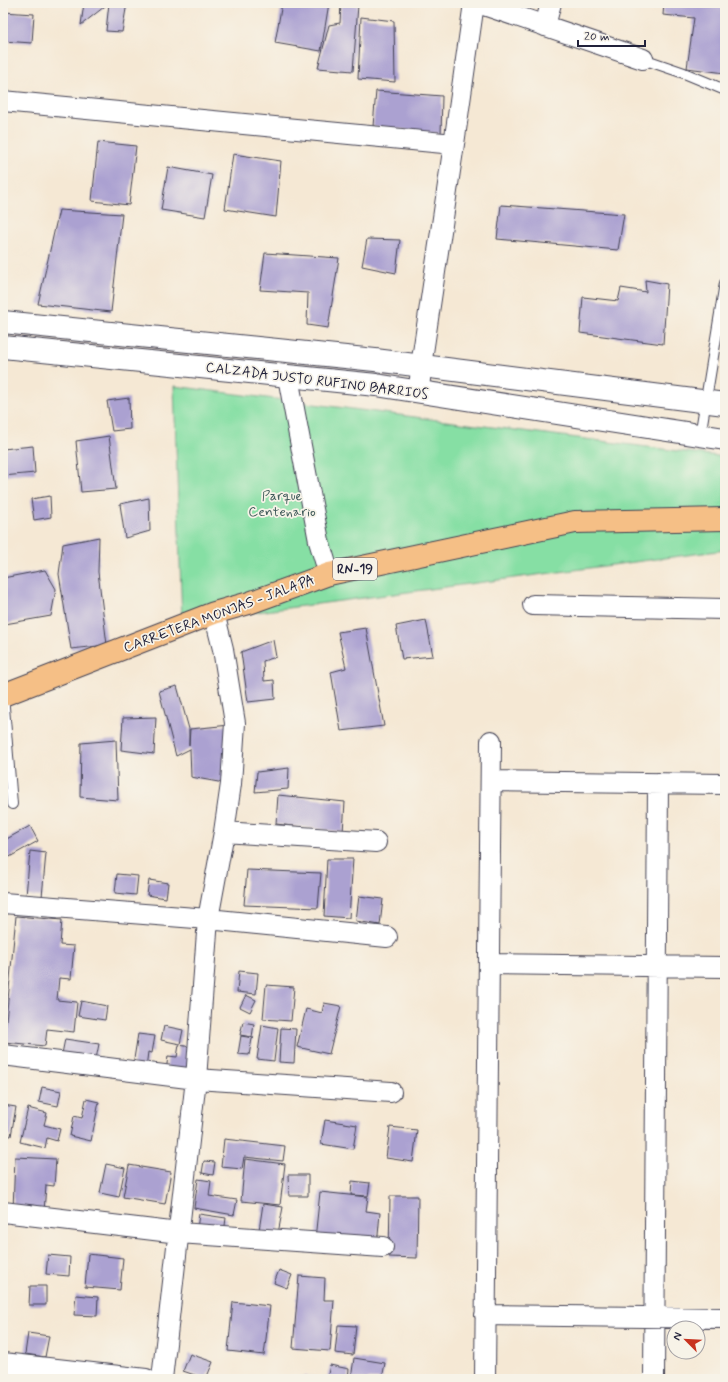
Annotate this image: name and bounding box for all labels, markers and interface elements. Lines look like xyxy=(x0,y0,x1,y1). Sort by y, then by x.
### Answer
scale bar xyxy=(578,22,645,48)
text: 20 m xyxy=(584,29,610,45)
street label: CALZADA JUSTO RUFINO BARRIOS xyxy=(205,358,429,404)
park label: Parque Centenario xyxy=(248,487,316,521)
road number: RN-19 xyxy=(333,558,377,580)
street label: CARRETERA MONJAS - JALAPA xyxy=(121,571,317,657)
north arrow xyxy=(666,1320,706,1360)
text: N xyxy=(670,1330,686,1343)

